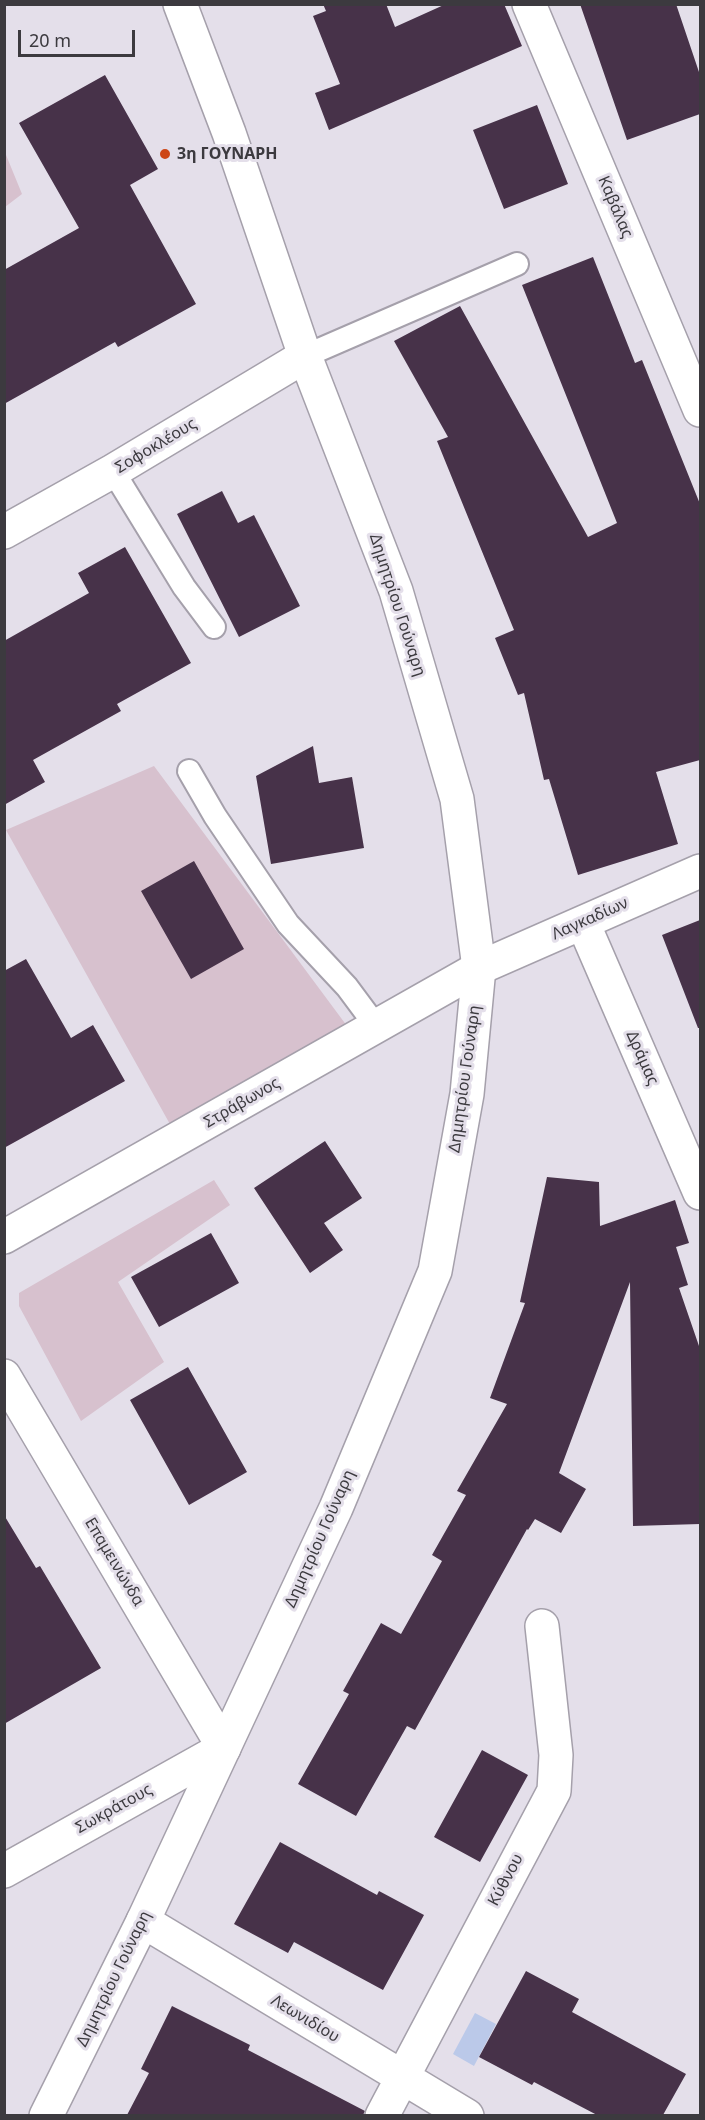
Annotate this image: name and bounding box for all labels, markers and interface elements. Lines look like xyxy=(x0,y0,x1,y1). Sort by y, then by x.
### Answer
scale bar xyxy=(21,18,138,56)
text: 20 m xyxy=(29,28,71,52)
place label: 3η ΓΟΥΝΑΡΗ xyxy=(177,144,277,164)
marker: 3η ΓΟΥΝΑΡΗ xyxy=(158,147,172,161)
street label: Καβάλας xyxy=(593,173,637,241)
street label: Σοφοκλέους xyxy=(112,414,200,478)
street label: Δημητρίου Γούναρη xyxy=(365,531,429,679)
street label: Λαγκαδίων xyxy=(549,894,631,944)
street label: Δημητρίου Γούναρη xyxy=(445,1004,485,1154)
street label: Δράμας xyxy=(622,1028,662,1088)
street label: Στράβωνος xyxy=(201,1074,283,1132)
street label: Δημητρίου Γούναρη xyxy=(281,1467,359,1611)
street label: Επαμεινώνδα xyxy=(80,1514,148,1610)
street label: Σωκράτους xyxy=(72,1780,156,1838)
street label: Κύθνου xyxy=(484,1851,528,1909)
street label: Δημητρίου Γούναρη xyxy=(73,1908,155,2050)
street label: Λεωνιδίου xyxy=(267,1991,343,2047)

